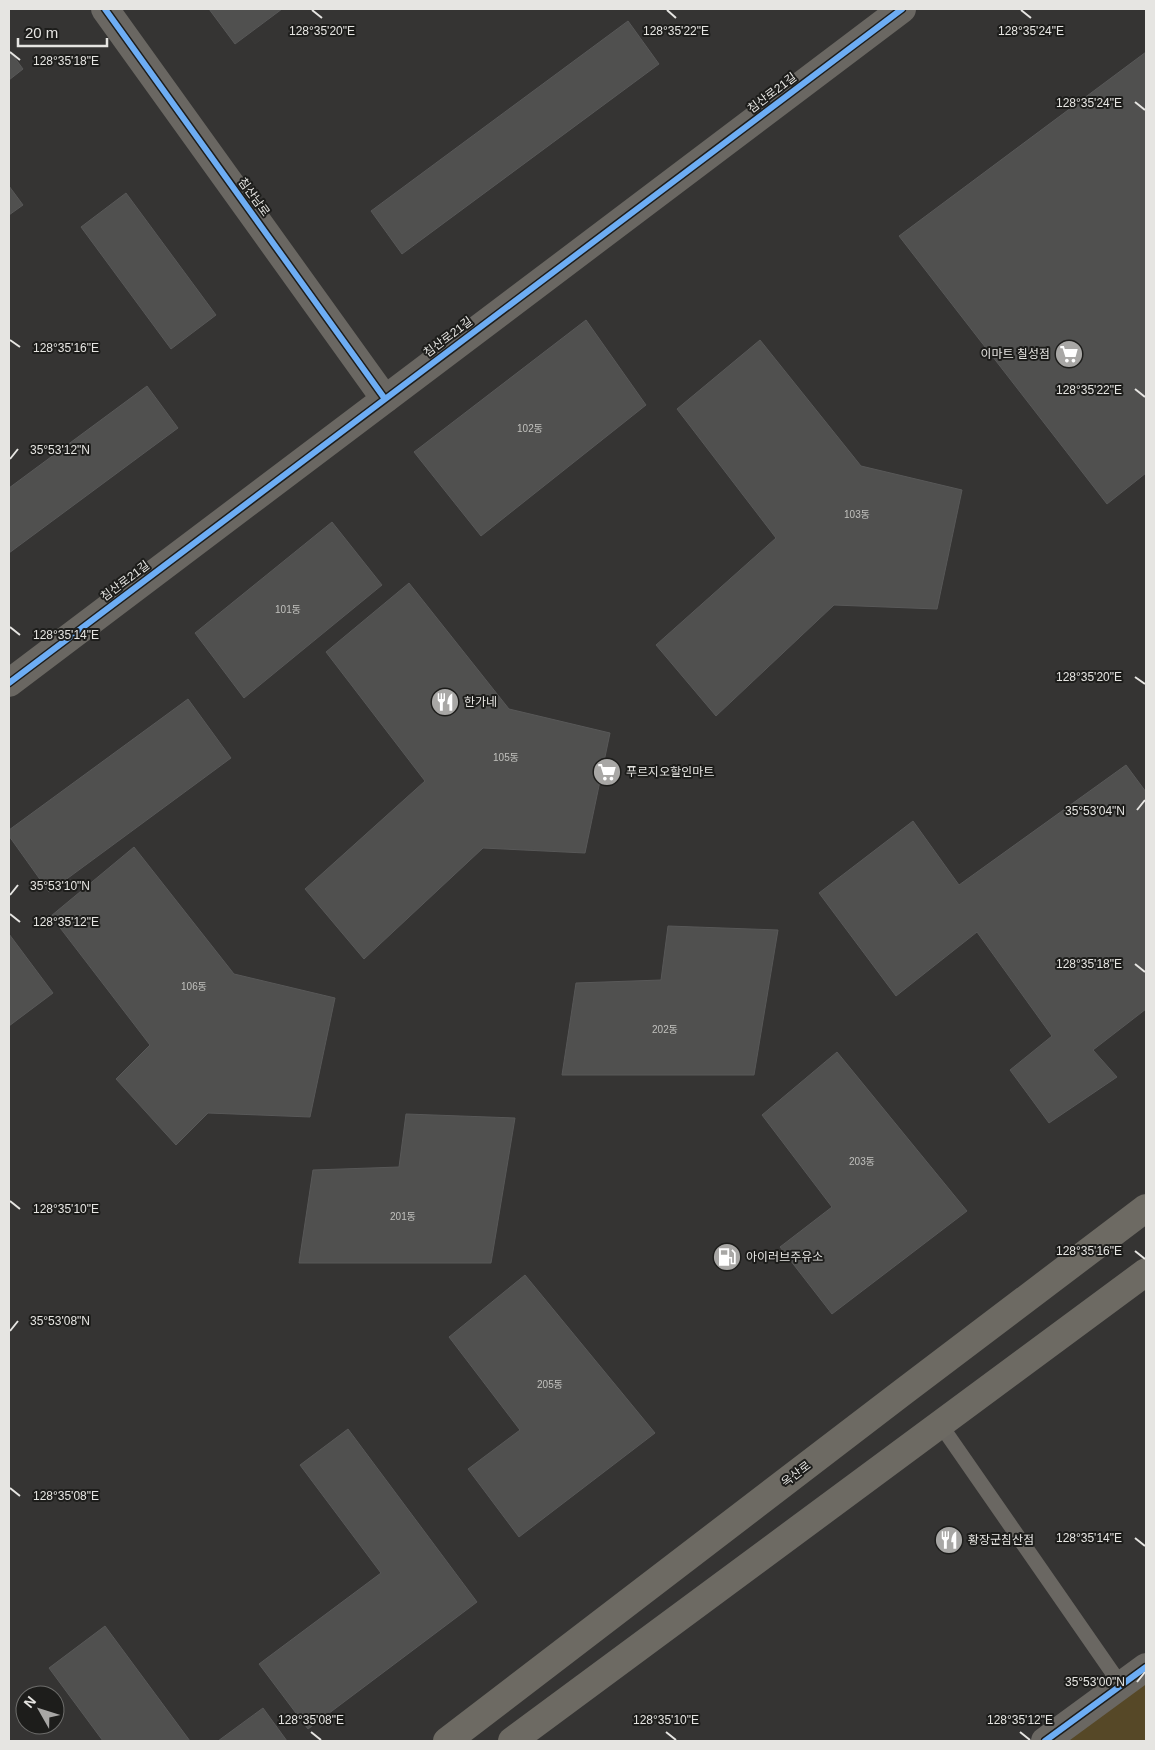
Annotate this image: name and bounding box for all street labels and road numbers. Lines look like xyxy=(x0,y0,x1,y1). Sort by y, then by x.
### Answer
street label: 침산로21길 xyxy=(745,70,799,116)
street label: 침산남로 xyxy=(235,175,273,219)
street label: 침산로21길 xyxy=(421,314,475,360)
street label: 침산로21길 xyxy=(98,558,152,604)
street label: 옥산로 xyxy=(779,1458,813,1490)

